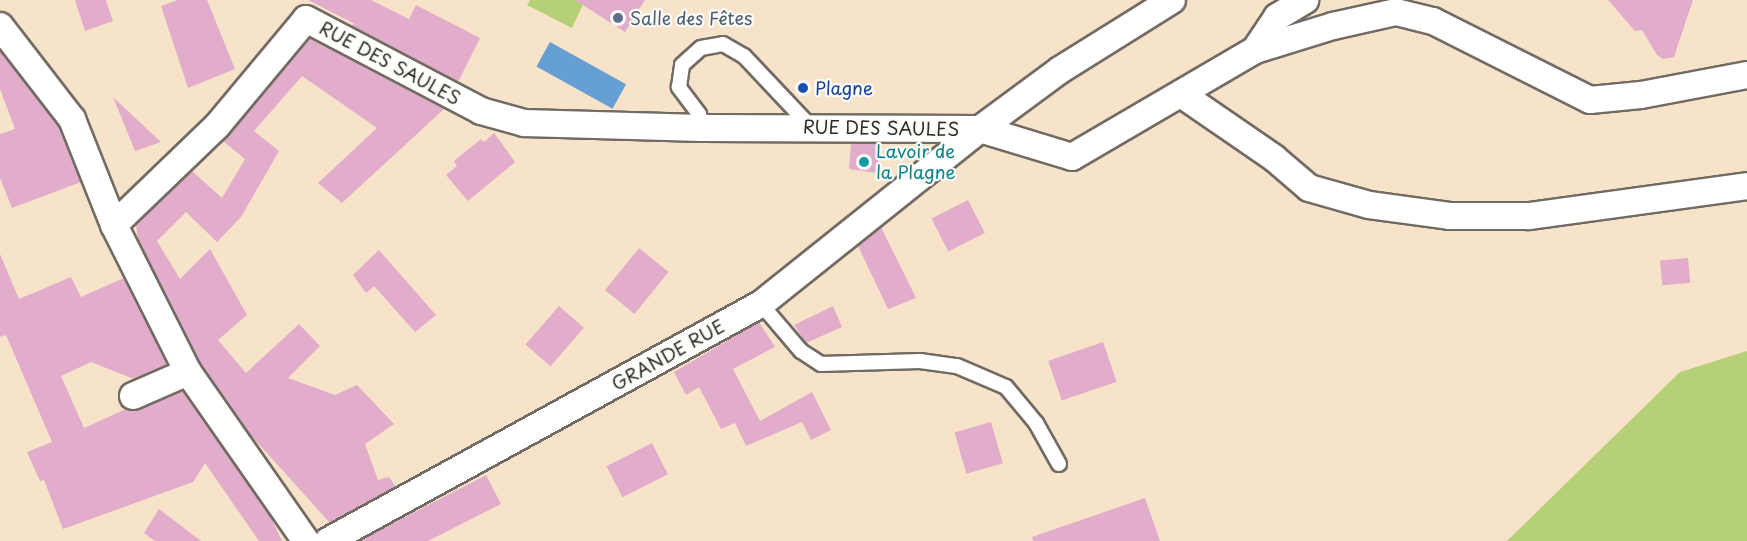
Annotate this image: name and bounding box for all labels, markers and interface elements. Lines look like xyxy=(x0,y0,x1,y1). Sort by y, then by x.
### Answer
place label: Salle des Fêtes xyxy=(630,7,757,29)
marker: Salle des Fêtes xyxy=(611,11,625,25)
street label: RUE DES SAULES xyxy=(315,16,465,110)
place label: Plagne xyxy=(815,77,873,99)
marker: Plagne xyxy=(796,81,810,95)
street label: RUE DES SAULES xyxy=(801,116,961,140)
place label: Lavoir de la Plagne xyxy=(876,141,956,184)
marker: Lavoir de la Plagne xyxy=(857,155,871,169)
street label: GRANDE RUE xyxy=(608,315,728,395)

